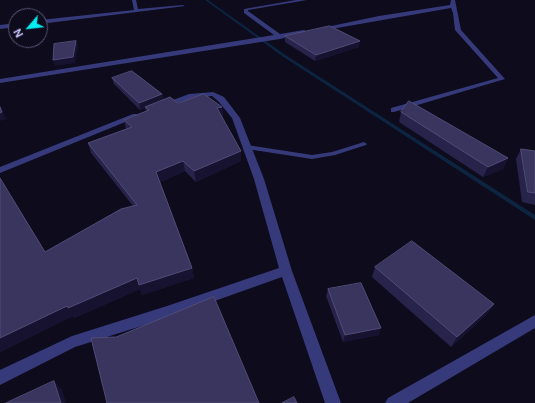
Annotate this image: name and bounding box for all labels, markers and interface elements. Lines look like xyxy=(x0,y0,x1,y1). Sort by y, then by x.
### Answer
north arrow xyxy=(8,8,48,48)
text: N xyxy=(10,26,26,40)

